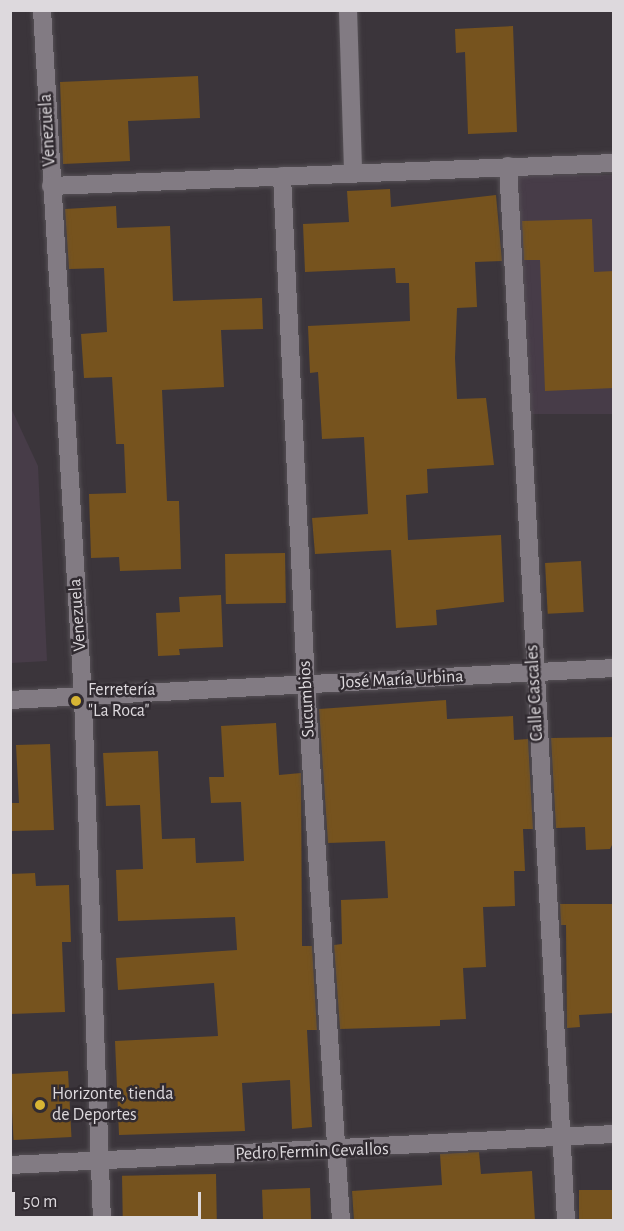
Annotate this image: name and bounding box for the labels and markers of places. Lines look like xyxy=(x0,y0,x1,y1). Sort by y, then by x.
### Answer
place label: Ferretería "La Roca" xyxy=(88,680,156,722)
marker: Ferretería "La Roca" xyxy=(69,694,83,708)
place label: Horizonte, tienda de Deportes xyxy=(52,1084,174,1126)
marker: Horizonte, tienda de Deportes xyxy=(33,1098,47,1112)

